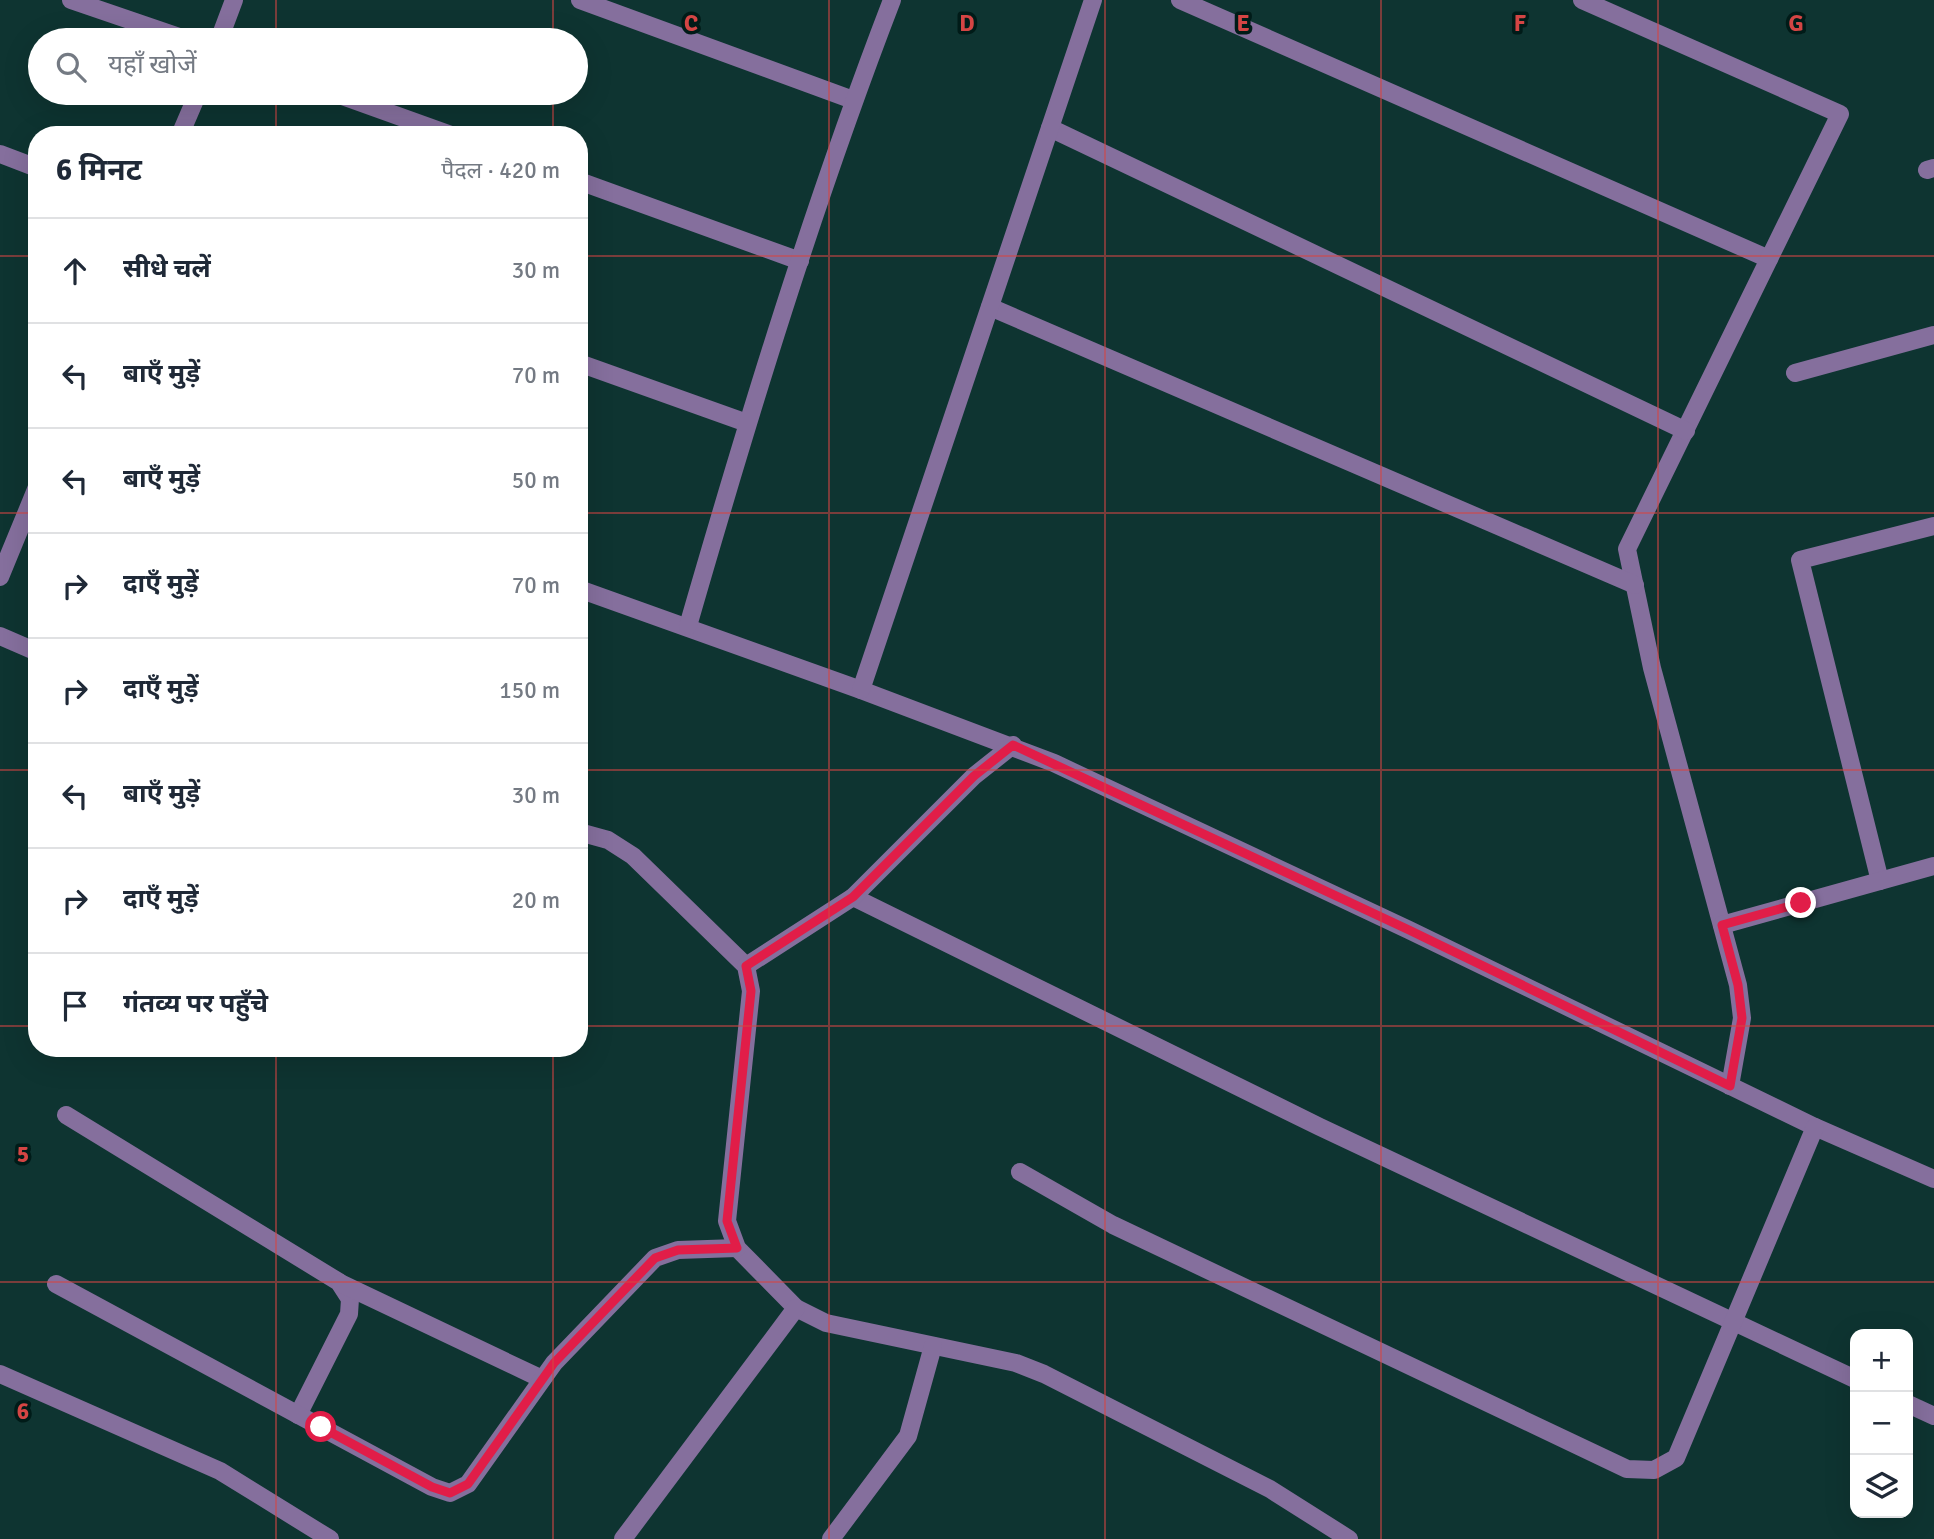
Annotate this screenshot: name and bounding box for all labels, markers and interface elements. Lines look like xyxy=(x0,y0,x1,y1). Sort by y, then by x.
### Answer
text: C xyxy=(684,9,698,38)
text: D xyxy=(959,9,975,38)
text: E xyxy=(1236,9,1250,38)
text: F xyxy=(1514,9,1526,38)
text: G xyxy=(1788,9,1804,38)
search box xyxy=(28,28,588,105)
icon: search xyxy=(52,48,90,86)
text: यहाँ खोजें xyxy=(108,49,197,81)
text: 6 मिनट xyxy=(56,152,142,189)
text: पैदल · 420 m xyxy=(441,156,560,185)
icon: ahead xyxy=(56,252,94,290)
text: सीधे चलें xyxy=(123,253,211,285)
text: 30 m xyxy=(512,256,560,285)
icon: left xyxy=(56,357,94,395)
text: बाएँ मुड़ें xyxy=(123,358,200,390)
text: 70 m xyxy=(512,361,560,390)
icon: left xyxy=(56,462,94,500)
text: बाएँ मुड़ें xyxy=(123,463,200,495)
text: 50 m xyxy=(512,466,560,495)
icon: right xyxy=(56,567,94,605)
text: दाएँ मुड़ें xyxy=(123,568,199,600)
text: 70 m xyxy=(512,571,560,600)
icon: right xyxy=(56,672,94,710)
text: दाएँ मुड़ें xyxy=(123,673,199,705)
text: 150 m xyxy=(499,676,560,705)
icon: left xyxy=(56,777,94,815)
text: बाएँ मुड़ें xyxy=(123,778,200,810)
text: 30 m xyxy=(512,781,560,810)
icon: right xyxy=(56,882,94,920)
text: दाएँ मुड़ें xyxy=(123,883,199,915)
text: 20 m xyxy=(512,886,560,915)
route end xyxy=(1785,887,1816,918)
icon: arrive xyxy=(56,987,94,1025)
text: गंतव्य पर पहुँचे xyxy=(123,988,268,1020)
text: 5 xyxy=(17,1140,29,1169)
map controls xyxy=(1850,1329,1913,1518)
button: + xyxy=(1850,1329,1913,1392)
button: − xyxy=(1850,1392,1913,1455)
text: 6 xyxy=(17,1397,29,1426)
route start xyxy=(305,1411,336,1442)
button: layers xyxy=(1850,1455,1913,1518)

